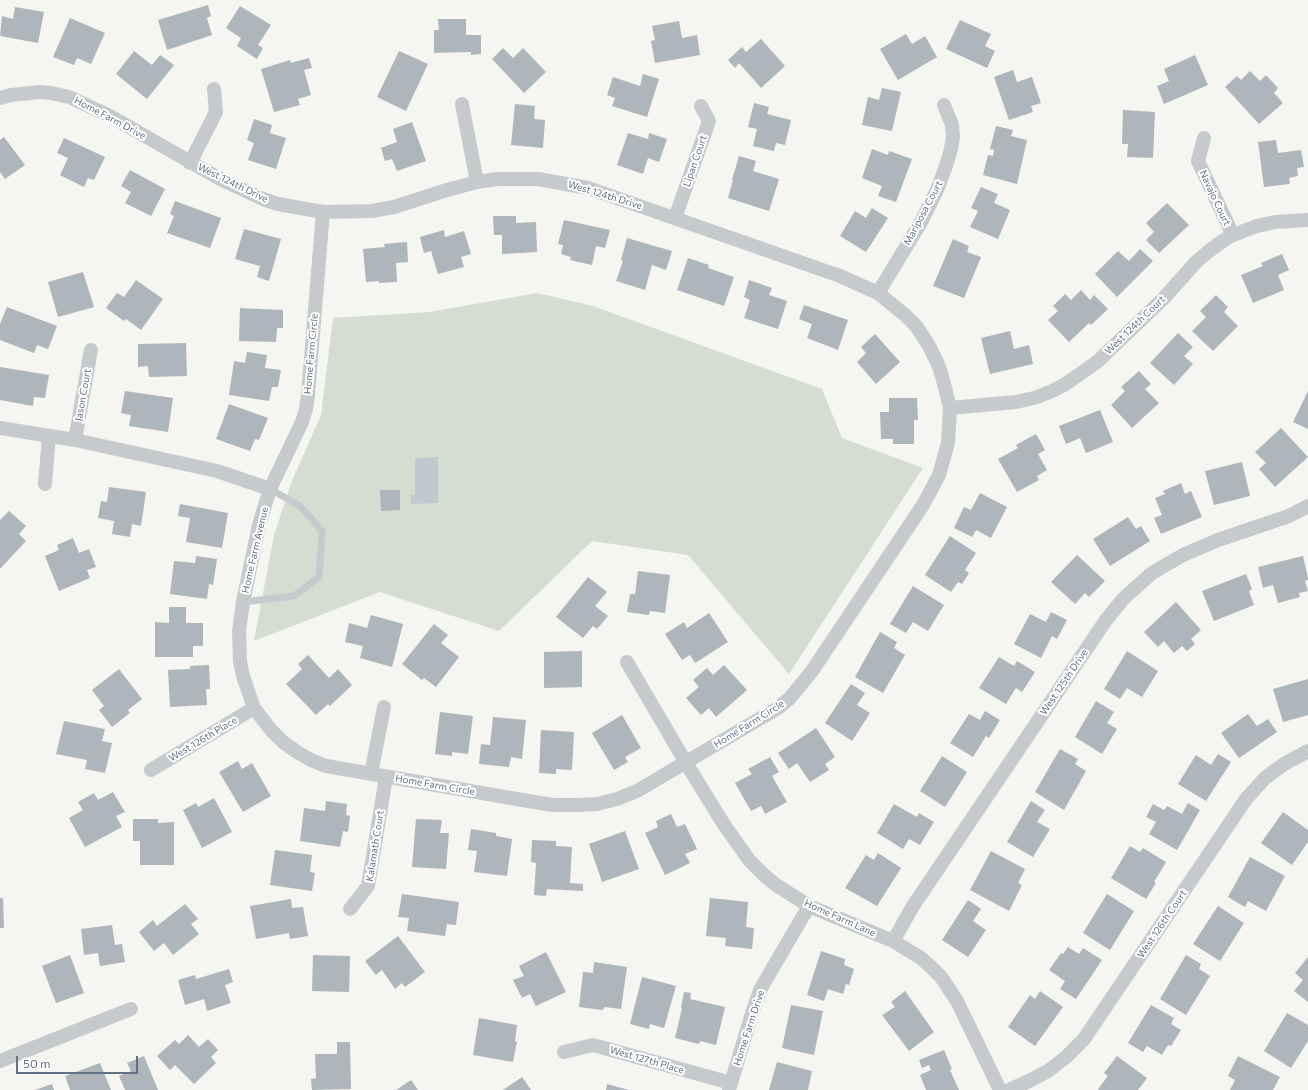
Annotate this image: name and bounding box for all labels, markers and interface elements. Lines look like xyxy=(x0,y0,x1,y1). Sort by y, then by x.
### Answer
street label: Home Farm Drive xyxy=(72,94,148,142)
street label: Lipan Court xyxy=(681,134,709,188)
street label: West 124th Drive xyxy=(196,161,270,205)
street label: Navajo Court xyxy=(1197,168,1233,228)
street label: West 124th Drive xyxy=(566,178,644,212)
street label: Mariposa Court xyxy=(901,179,945,247)
street label: West 124th Court xyxy=(1102,293,1168,357)
street label: Home Farm Circle xyxy=(302,313,320,395)
street label: Jason Court xyxy=(73,368,93,422)
street label: Home Farm Avenue xyxy=(239,506,271,594)
street label: West 125th Drive xyxy=(1038,647,1090,717)
street label: Home Farm Circle xyxy=(712,698,786,750)
street label: West 126th Place xyxy=(167,714,239,764)
street label: Home Farm Circle xyxy=(394,772,476,798)
street label: Kalamath Court xyxy=(363,810,387,882)
street label: West 126th Court xyxy=(1135,888,1189,960)
street label: Home Farm Lane xyxy=(803,897,877,939)
street label: Home Farm Drive xyxy=(731,989,767,1067)
street label: West 127th Place xyxy=(609,1044,685,1076)
scale bar xyxy=(18,1048,140,1074)
text: 50 m xyxy=(23,1056,51,1070)

